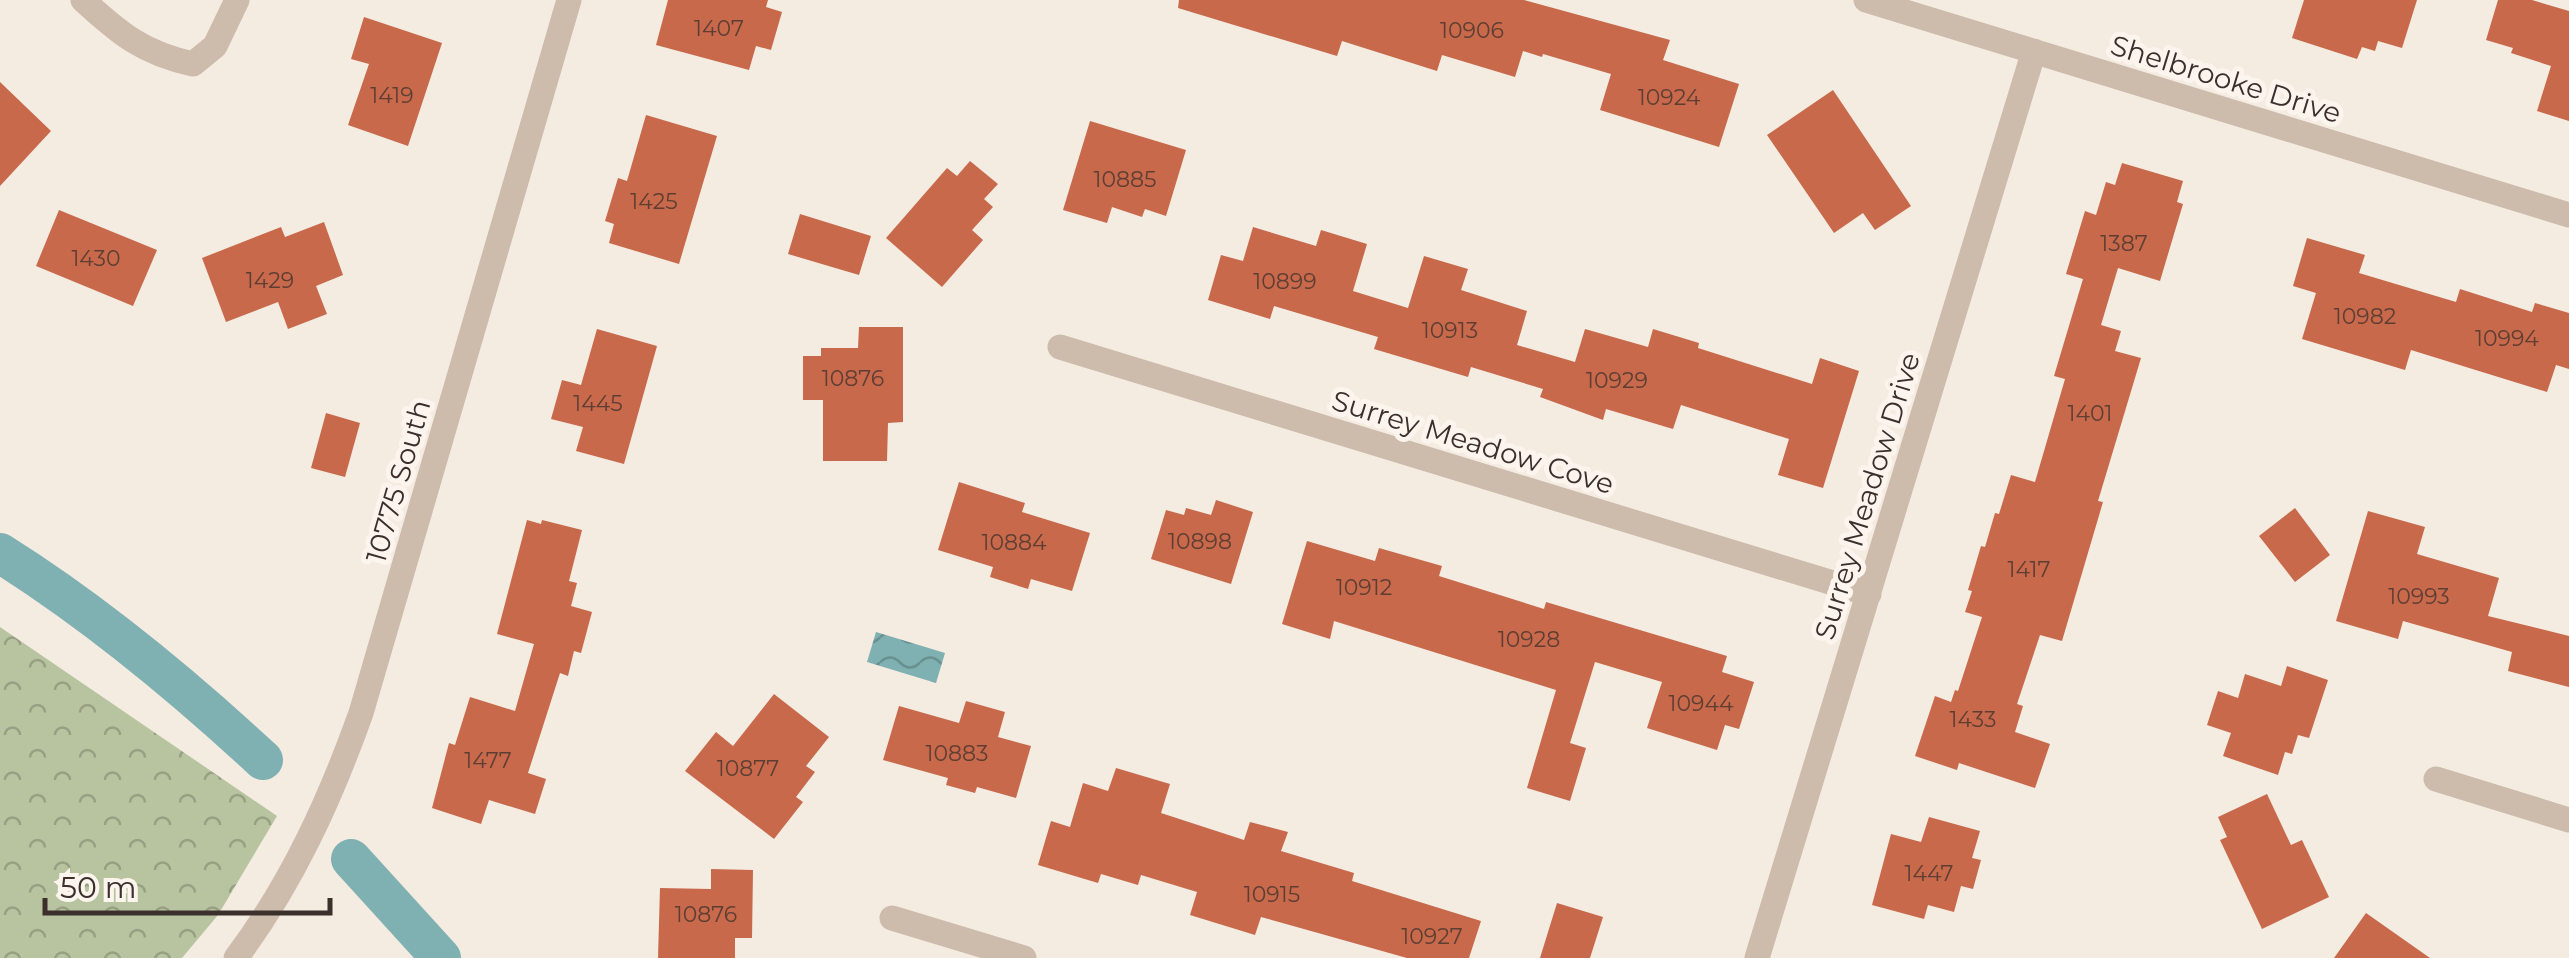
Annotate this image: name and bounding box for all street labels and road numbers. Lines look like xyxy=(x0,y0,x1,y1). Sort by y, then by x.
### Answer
street label: Shelbrooke Drive xyxy=(2107,28,2345,130)
street label: Surrey Meadow Drive xyxy=(1807,348,1927,644)
street label: Surrey Meadow Cove xyxy=(1328,383,1618,501)
street label: 10775 South xyxy=(359,396,437,566)

